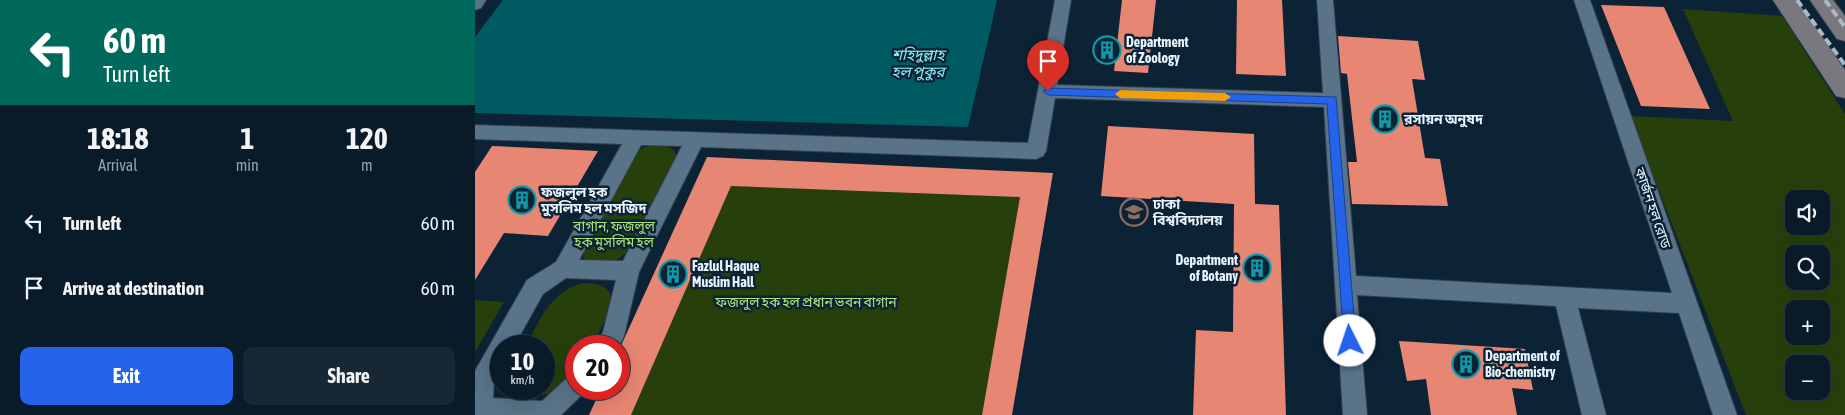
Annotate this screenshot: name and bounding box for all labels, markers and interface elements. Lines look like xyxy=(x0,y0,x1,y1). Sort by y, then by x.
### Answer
icon: left xyxy=(20,20,85,85)
text: 60 m xyxy=(103,20,166,60)
place label: Department of Zoology xyxy=(1126,34,1189,66)
building icon: Department of Zoology xyxy=(1092,35,1122,65)
pin xyxy=(1027,40,1069,91)
water label: শহিদুল্লাহ হল পুকুর xyxy=(892,46,947,81)
icon: arrive xyxy=(1034,47,1062,75)
text: Turn left xyxy=(103,61,170,87)
building icon: রসায়ন অনুষদ xyxy=(1370,104,1400,134)
place label: রসায়ন অনুষদ xyxy=(1403,111,1484,128)
text: 18:18 xyxy=(87,121,149,155)
text: 1 xyxy=(240,121,254,155)
text: 120 xyxy=(346,121,388,155)
text: Arrival xyxy=(98,156,137,174)
text: min xyxy=(236,156,259,174)
text: m xyxy=(361,156,373,174)
street label: কার্জন হল রোড xyxy=(1631,164,1676,251)
place label: ফজলুল হক মুসলিম হল মসজিদ xyxy=(540,184,647,217)
building icon: ফজলুল হক মুসলিম হল মসজিদ xyxy=(507,185,537,215)
map controls xyxy=(1785,190,1830,400)
button: sound xyxy=(1785,190,1830,235)
place label: ঢাকা বিশ্ববিদ্যালয় xyxy=(1152,196,1223,228)
school or university icon: ঢাকা বিশ্ববিদ্যালয় xyxy=(1119,197,1149,227)
icon: left xyxy=(20,209,48,237)
text: Turn left xyxy=(63,212,121,234)
text: 60 m xyxy=(421,212,455,234)
park label: বাগান, ফজলুল হক মুসলিম হল xyxy=(572,218,656,251)
button: search xyxy=(1785,245,1830,290)
place label: Department of Botany xyxy=(1175,252,1238,284)
building icon: Department of Botany xyxy=(1242,253,1272,283)
place label: Fazlul Haque Muslim Hall xyxy=(692,258,759,290)
building icon: Fazlul Haque Muslim Hall xyxy=(658,259,688,289)
icon: arrive xyxy=(20,274,48,302)
text: Arrive at destination xyxy=(63,277,204,299)
text: 60 m xyxy=(421,277,455,299)
park label: ফজলুল হক হল প্রধান ভবন বাগান xyxy=(714,294,897,311)
button: + xyxy=(1785,300,1830,345)
position arrow xyxy=(1323,314,1375,366)
speed limit sign: 20 xyxy=(565,335,630,400)
button: Exit xyxy=(20,347,233,405)
button: Share xyxy=(243,347,455,405)
text: 10 xyxy=(511,347,534,375)
place label: Department of Bio-chemistry xyxy=(1485,348,1560,380)
building icon: Department of Bio-chemistry xyxy=(1451,349,1481,379)
button: − xyxy=(1785,355,1830,400)
text: km/h xyxy=(511,373,534,387)

